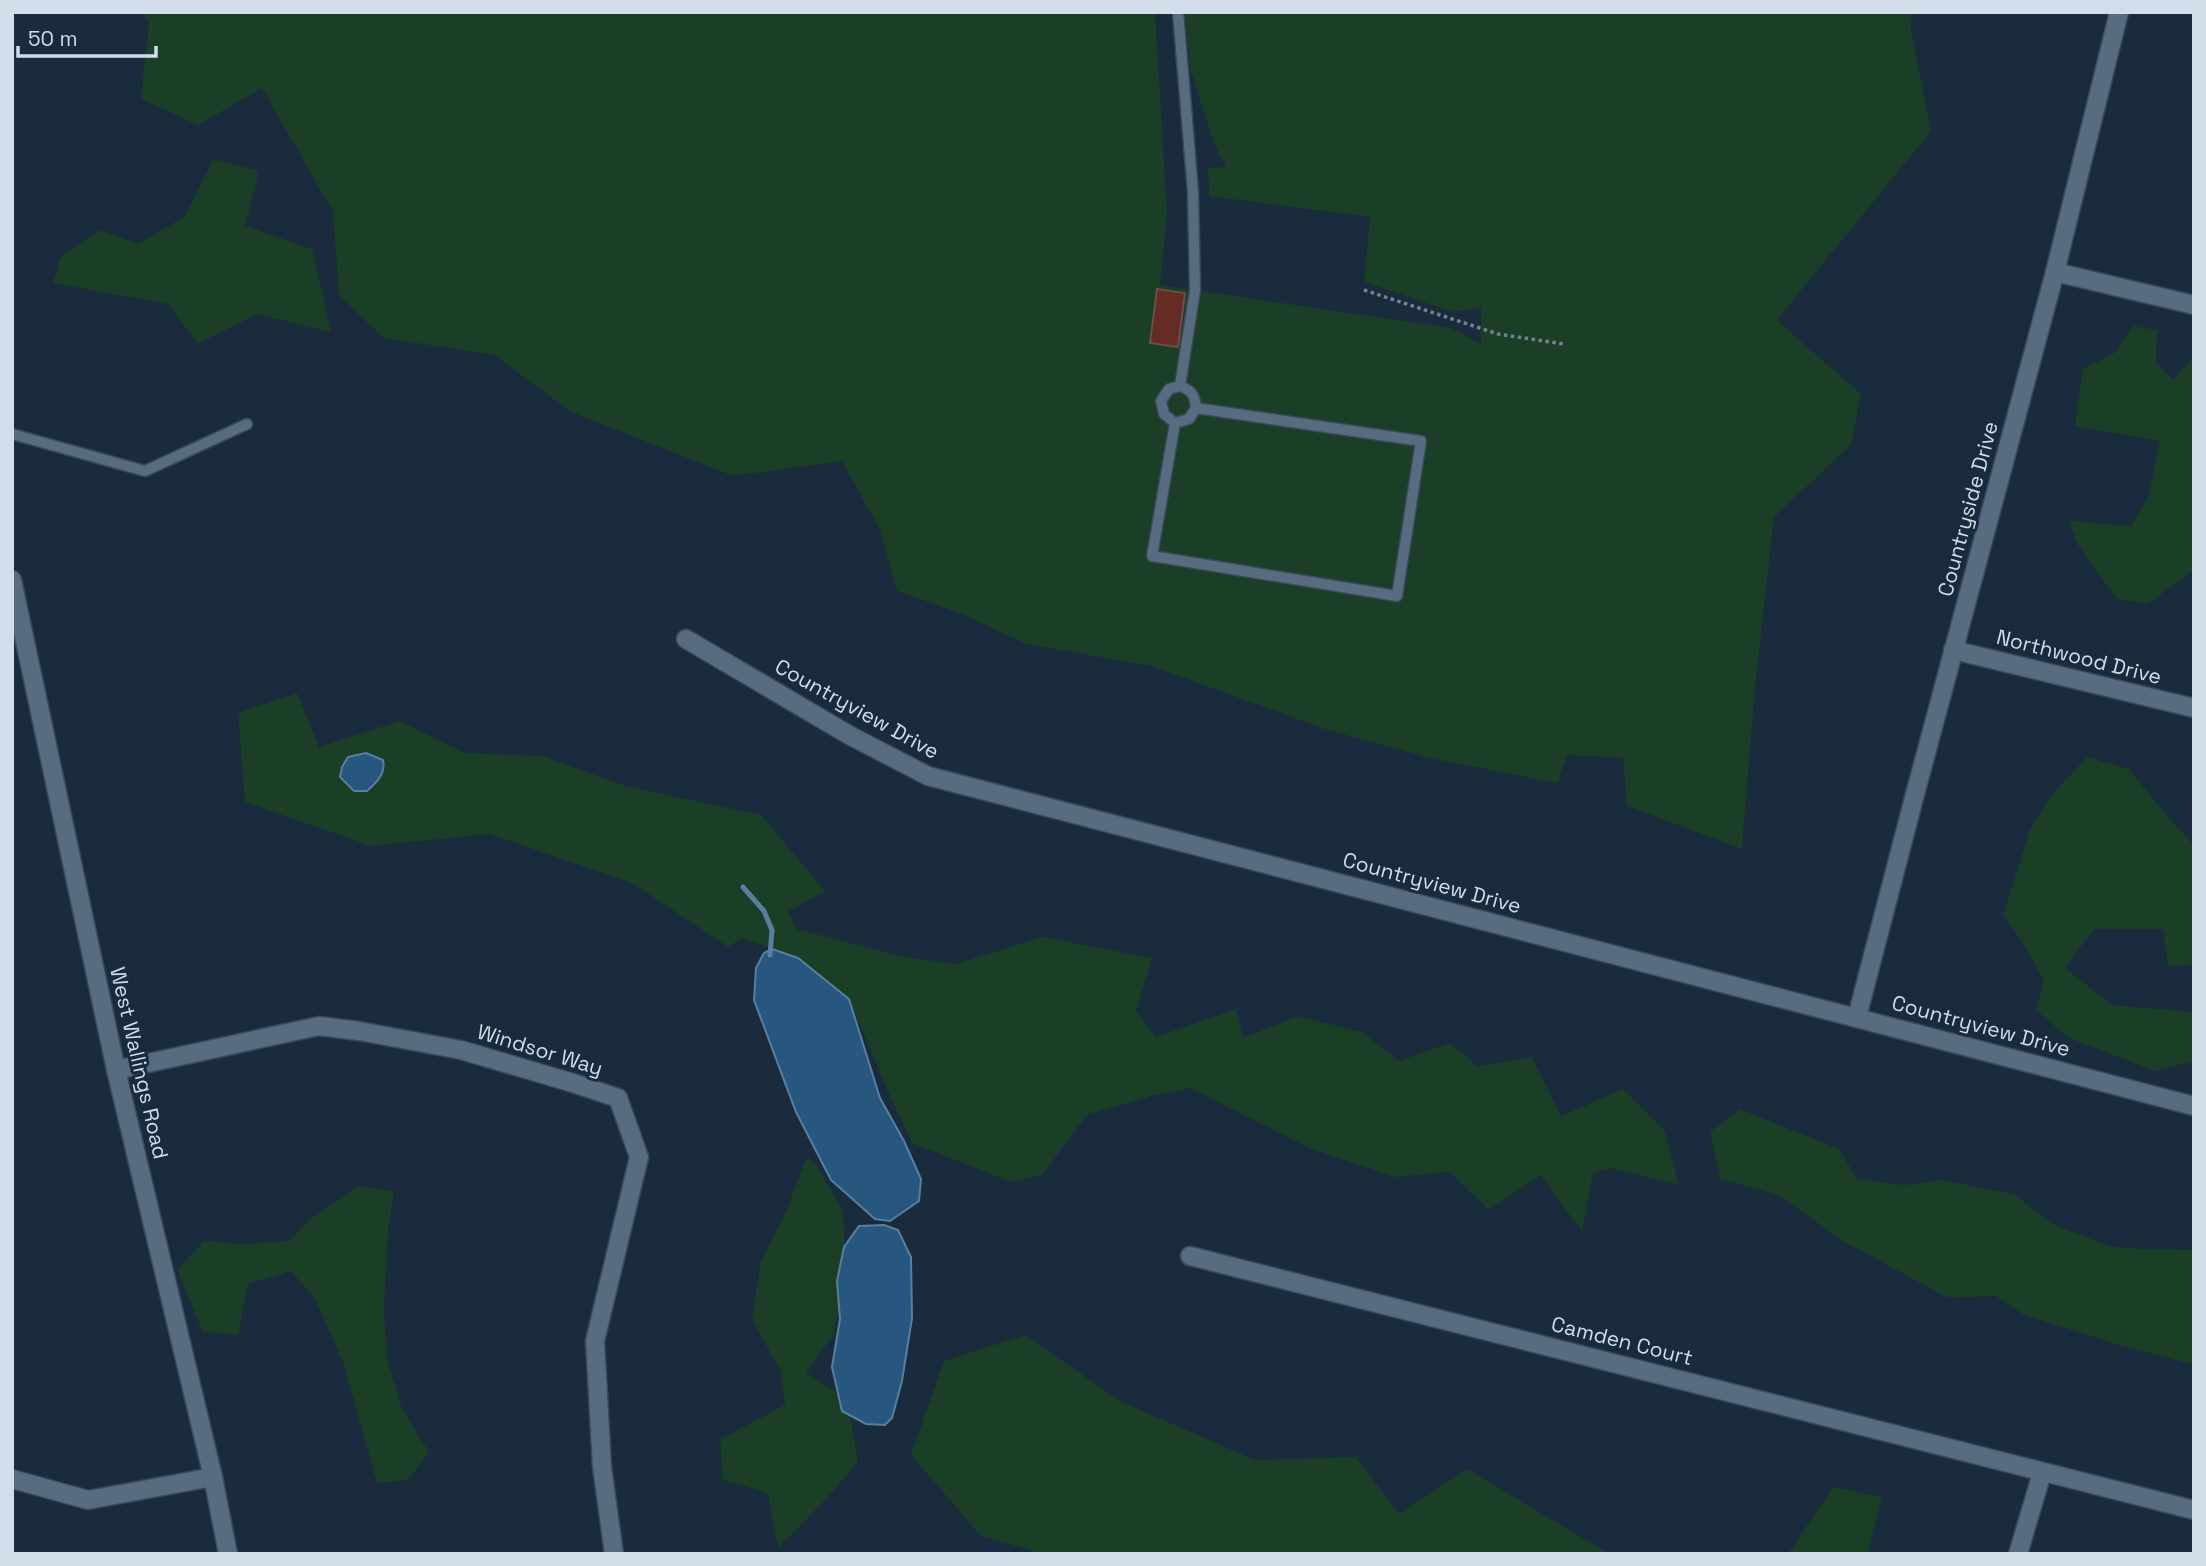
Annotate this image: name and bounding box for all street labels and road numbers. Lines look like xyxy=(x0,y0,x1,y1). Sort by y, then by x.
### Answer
street label: Countryside Drive xyxy=(1931,418,2004,599)
street label: Northwood Drive xyxy=(1994,623,2164,690)
street label: Countryview Drive xyxy=(770,652,944,765)
street label: Countryview Drive xyxy=(1340,846,1524,919)
street label: West Wallings Road xyxy=(104,964,175,1162)
street label: Countryview Drive xyxy=(1889,989,2073,1062)
street label: Windsor Way xyxy=(474,1018,606,1081)
street label: Camden Court xyxy=(1549,1310,1696,1371)

